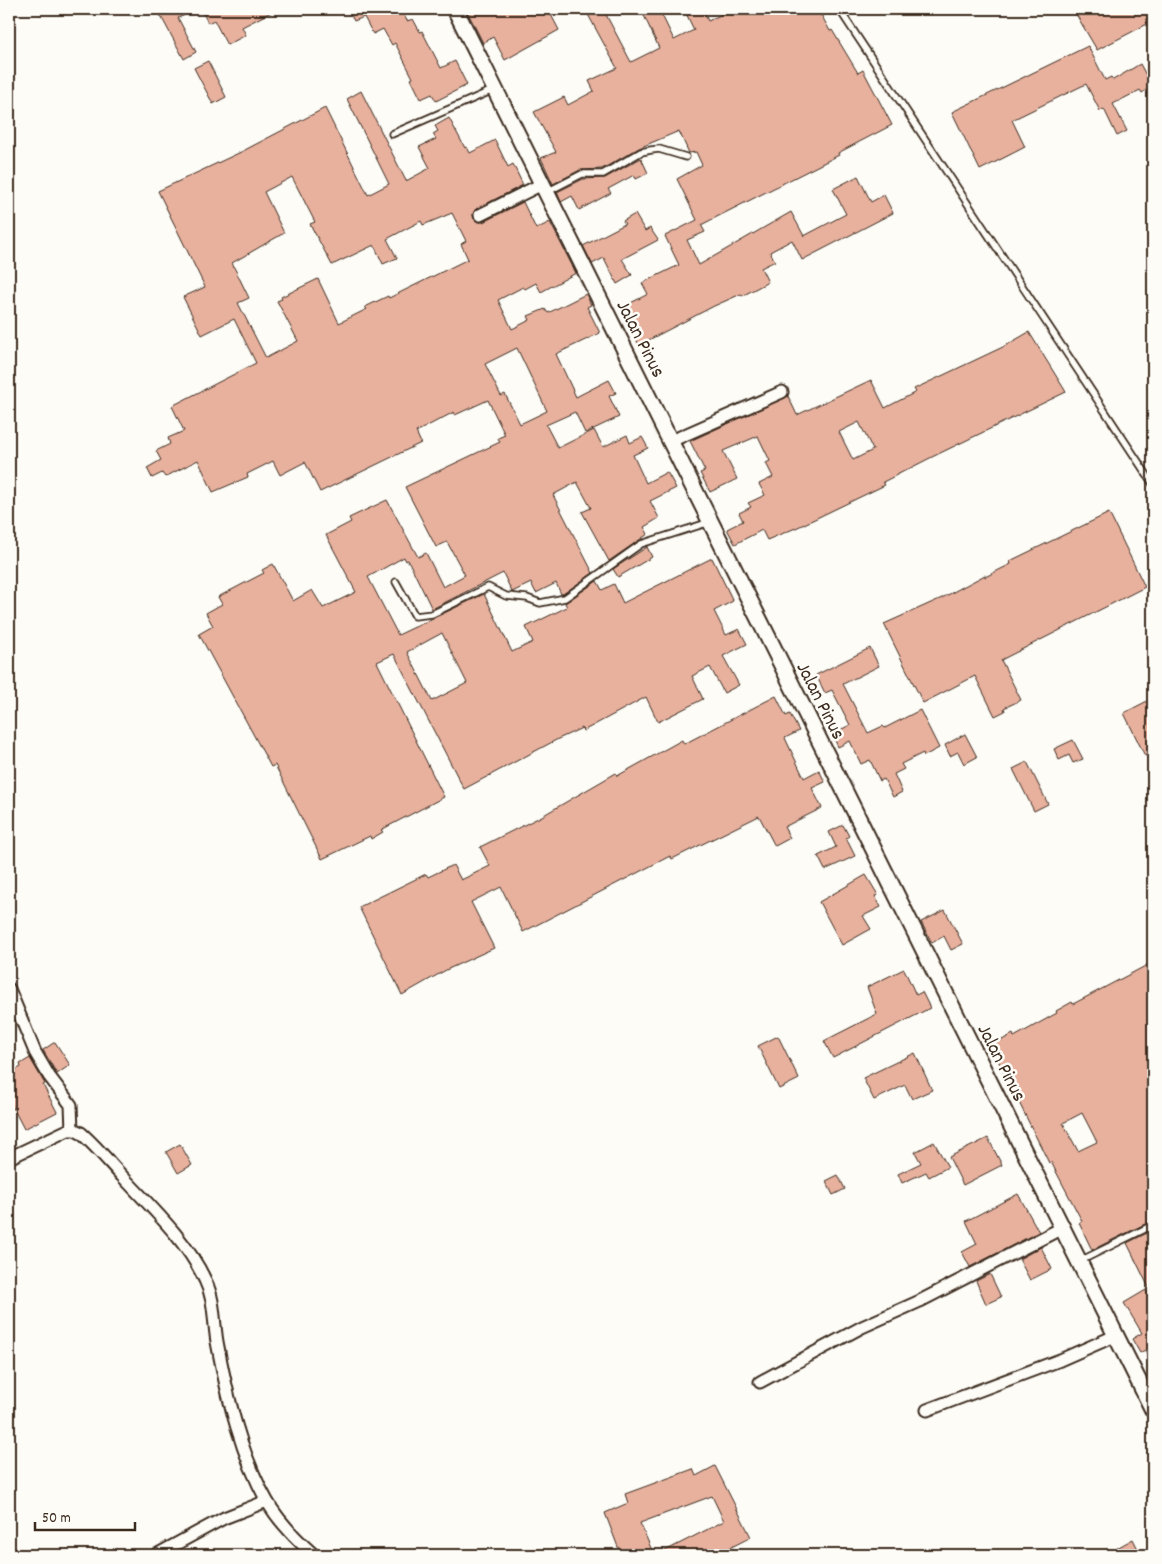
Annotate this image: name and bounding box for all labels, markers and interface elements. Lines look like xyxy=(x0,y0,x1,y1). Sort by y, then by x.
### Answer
street label: Jalan Pinus xyxy=(608,296,671,383)
street label: Jalan Pinus xyxy=(788,658,851,745)
street label: Jalan Pinus xyxy=(969,1020,1032,1107)
scale bar xyxy=(35,1499,135,1531)
text: 50 m xyxy=(42,1508,71,1530)

